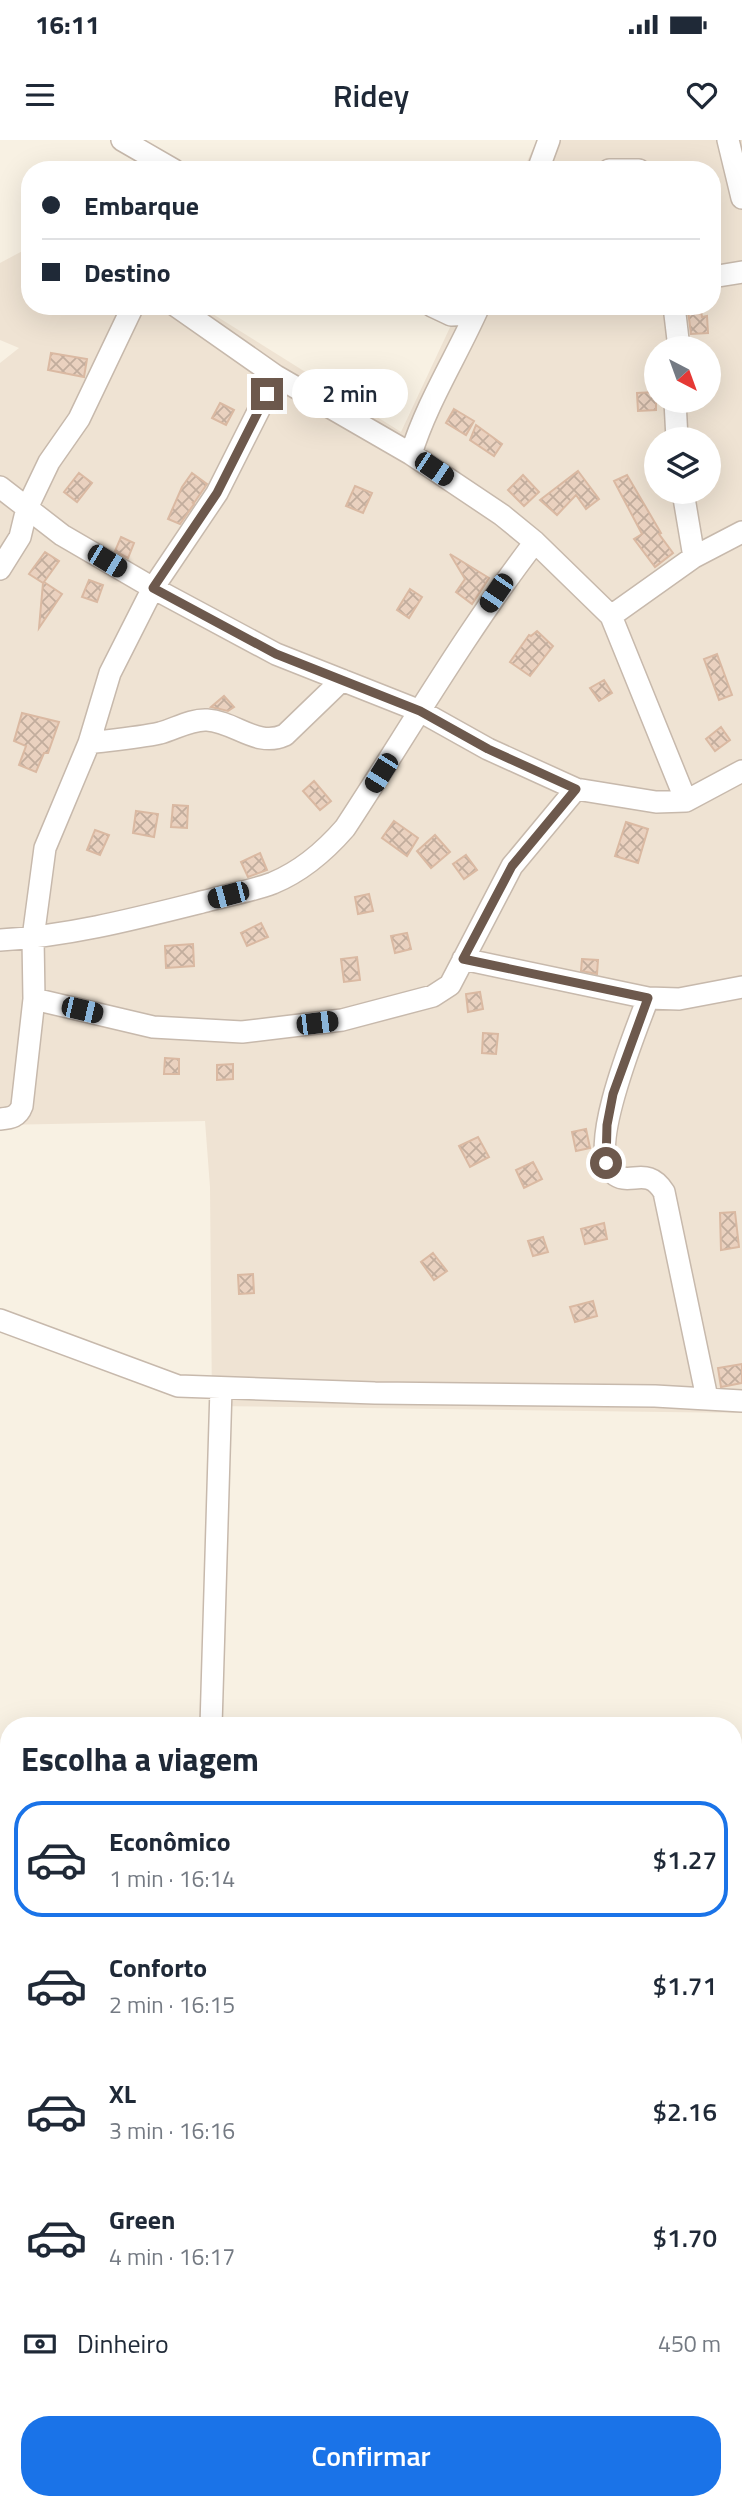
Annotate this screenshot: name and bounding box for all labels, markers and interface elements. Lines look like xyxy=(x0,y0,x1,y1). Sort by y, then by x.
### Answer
text: 16:11 xyxy=(35,5,100,44)
text: Ridey xyxy=(333,71,409,119)
icon: menu xyxy=(21,76,59,114)
icon: heart xyxy=(683,76,721,114)
text: Embarque xyxy=(84,186,199,225)
text: Destino xyxy=(84,253,171,292)
north arrow xyxy=(644,336,721,413)
map controls xyxy=(644,336,721,504)
callout: 2 min xyxy=(292,370,407,418)
text: 2 min xyxy=(322,376,378,411)
route end xyxy=(251,378,283,410)
button: layers xyxy=(644,427,721,504)
car xyxy=(411,449,458,489)
car xyxy=(84,541,131,581)
car xyxy=(476,570,517,616)
car xyxy=(361,750,402,796)
car xyxy=(205,879,252,911)
car xyxy=(60,995,105,1025)
car xyxy=(295,1010,340,1036)
route start xyxy=(590,1147,622,1179)
text: Escolha a viagem xyxy=(21,1735,259,1783)
text: Econômico xyxy=(109,1822,231,1861)
icon: car xyxy=(25,1828,88,1891)
text: $1.27 xyxy=(653,1840,717,1879)
text: 1 min · 16:14 xyxy=(109,1861,235,1896)
text: Conforto xyxy=(109,1948,207,1987)
icon: car xyxy=(25,1954,88,2017)
text: $1.71 xyxy=(653,1966,717,2005)
text: 2 min · 16:15 xyxy=(109,1987,235,2022)
text: XL xyxy=(109,2074,136,2113)
icon: car xyxy=(25,2080,88,2143)
text: $2.16 xyxy=(653,2092,717,2131)
text: 3 min · 16:16 xyxy=(109,2113,235,2148)
text: Green xyxy=(109,2200,175,2239)
icon: car xyxy=(25,2206,88,2269)
text: $1.70 xyxy=(653,2218,717,2257)
text: 4 min · 16:17 xyxy=(109,2239,235,2274)
text: Dinheiro xyxy=(77,2324,169,2363)
icon: cash xyxy=(21,2325,59,2363)
text: 450 m xyxy=(658,2326,721,2361)
button: Confirmar xyxy=(21,2416,721,2496)

